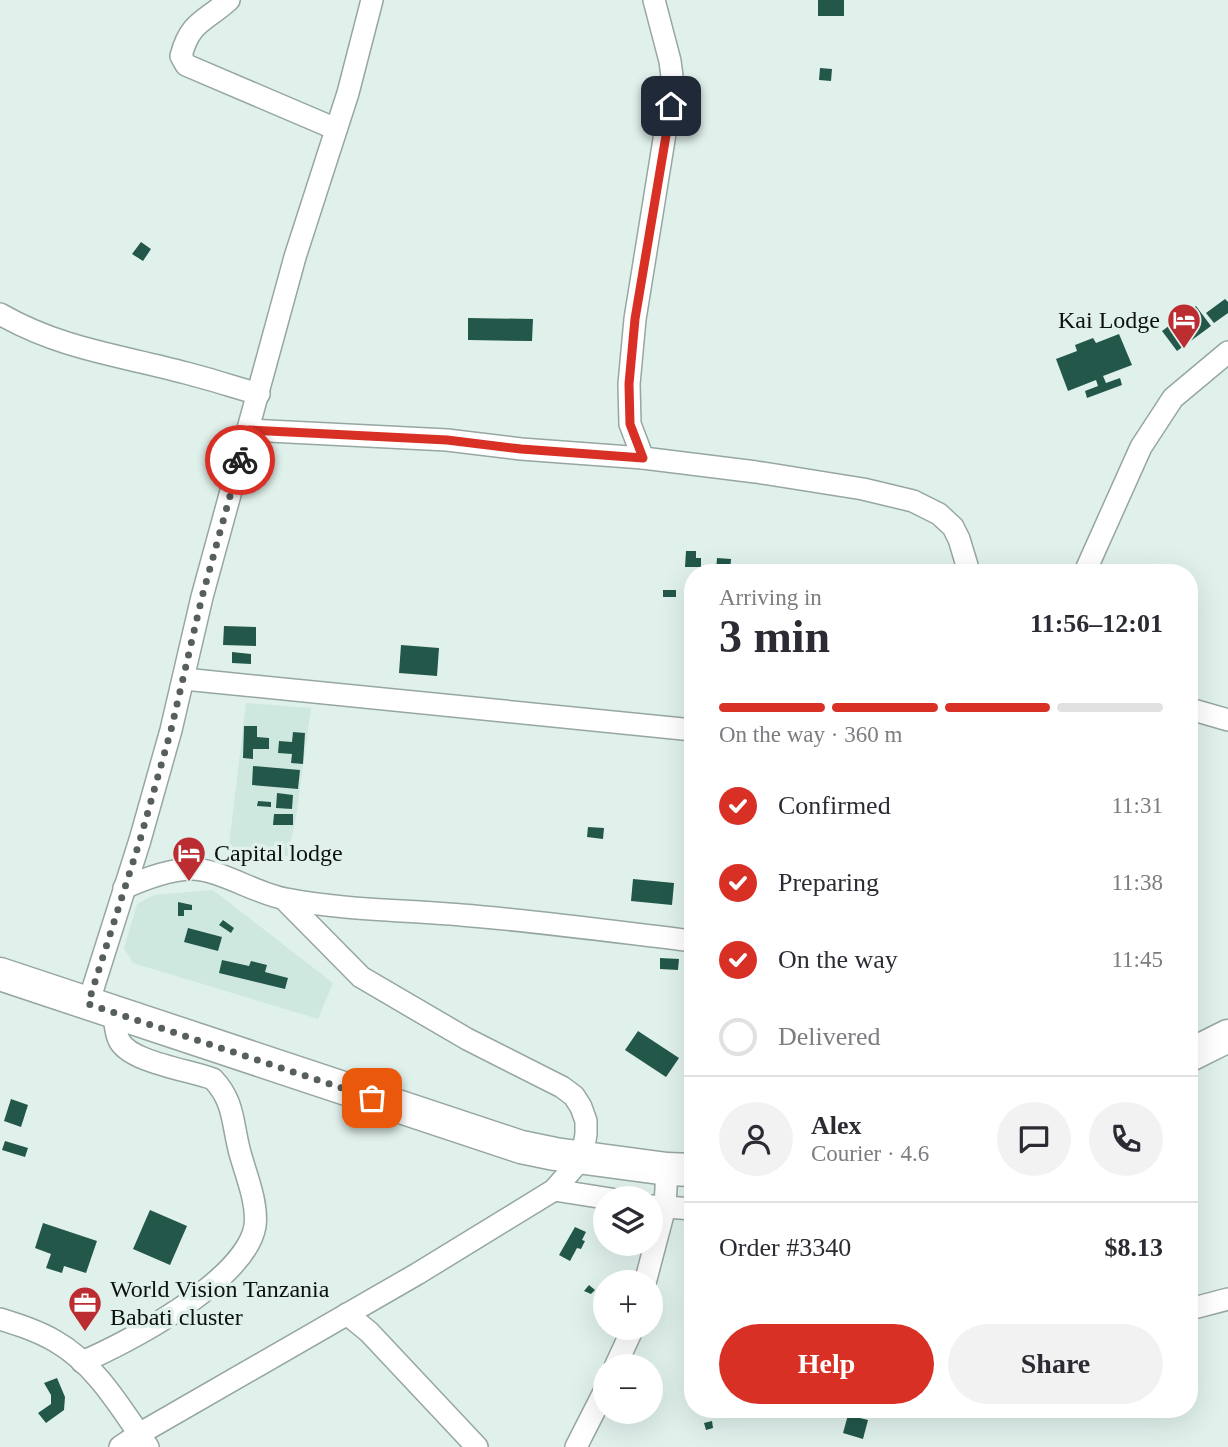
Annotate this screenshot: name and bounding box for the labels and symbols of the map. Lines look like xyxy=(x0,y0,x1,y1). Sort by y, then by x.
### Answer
pin xyxy=(641,76,701,136)
hotel icon: Kai Lodge xyxy=(1165,301,1203,350)
place label: Kai Lodge xyxy=(1058,307,1160,333)
courier xyxy=(205,425,275,495)
hotel icon: Capital lodge xyxy=(170,834,208,883)
place label: Capital lodge xyxy=(214,840,343,866)
pin xyxy=(342,1068,402,1128)
place label: World Vision Tanzania Babati cluster xyxy=(110,1276,330,1330)
office icon: World Vision Tanzania Babati cluster xyxy=(66,1284,104,1333)

